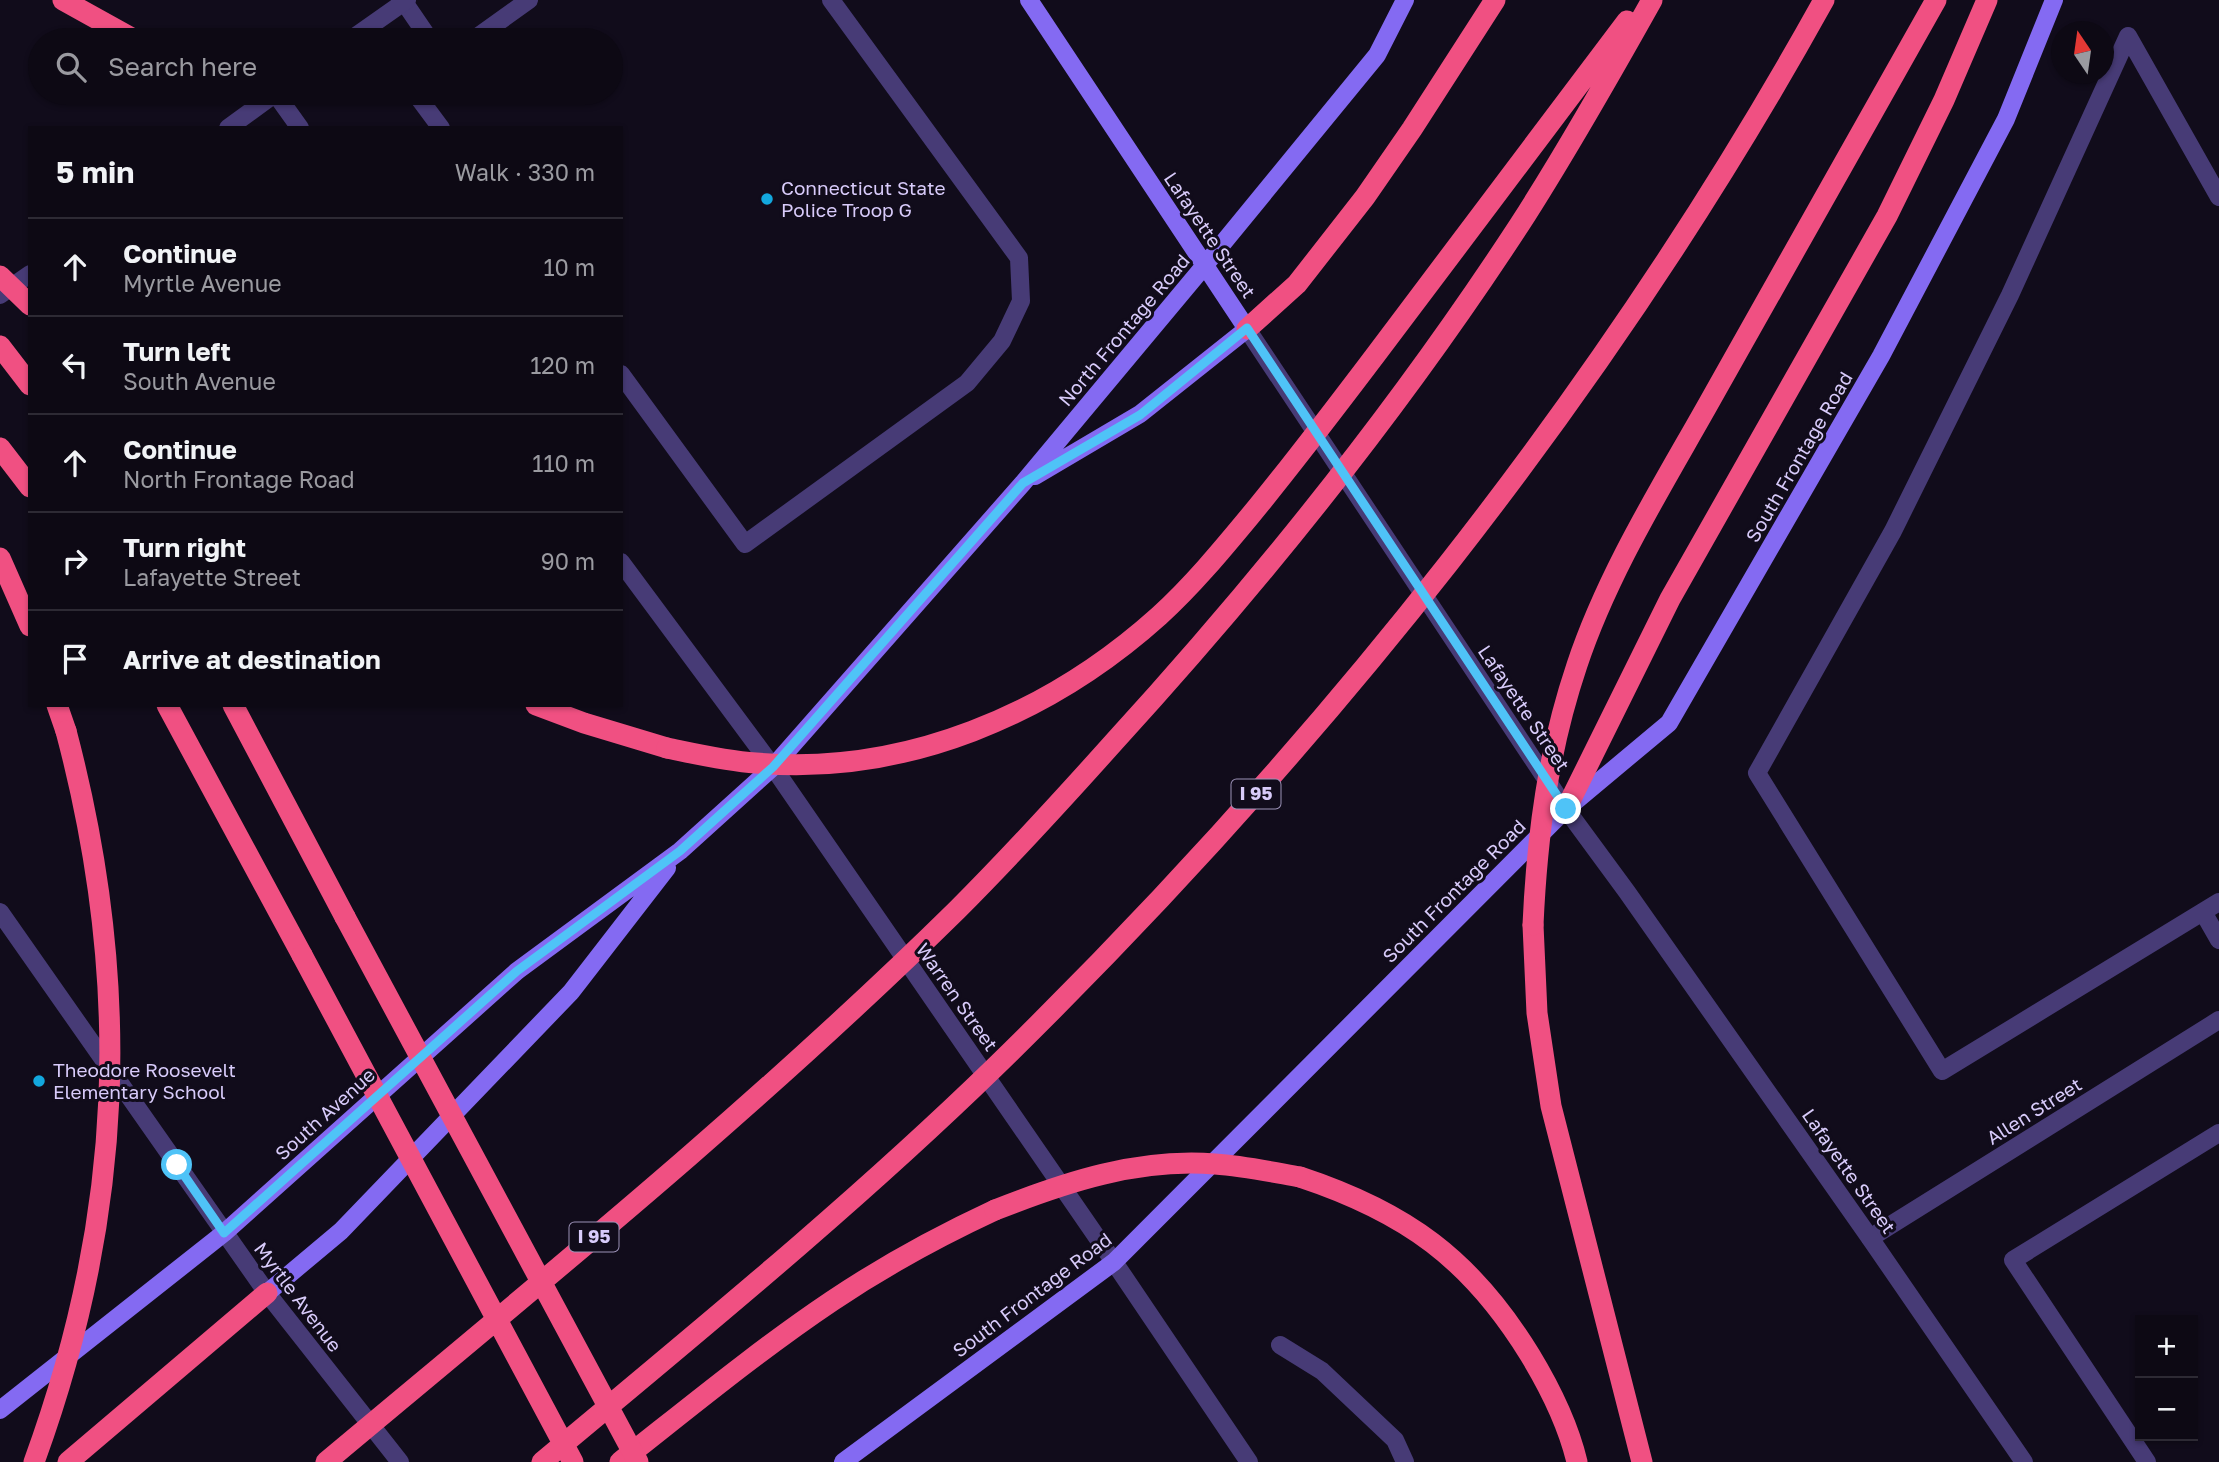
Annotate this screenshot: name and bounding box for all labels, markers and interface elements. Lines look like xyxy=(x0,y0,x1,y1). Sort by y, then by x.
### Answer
north arrow xyxy=(2051,21,2114,84)
search box xyxy=(28,28,623,105)
icon: search xyxy=(52,48,90,86)
text: Search here xyxy=(108,51,257,82)
text: 5 min xyxy=(56,154,134,190)
text: Walk · 330 m xyxy=(455,158,595,186)
street label: Lafayette Street xyxy=(1160,167,1261,302)
place label: Connecticut State Police Troop G xyxy=(781,176,946,221)
marker: Connecticut State Police Troop G xyxy=(759,191,775,207)
text: Continue xyxy=(123,238,237,269)
icon: ahead xyxy=(56,248,94,286)
street label: North Frontage Road xyxy=(1053,249,1194,410)
text: 10 m xyxy=(543,253,595,281)
text: Myrtle Avenue xyxy=(123,269,282,297)
text: Turn left xyxy=(123,336,231,367)
icon: left xyxy=(56,346,94,384)
text: 120 m xyxy=(530,351,595,379)
text: South Avenue xyxy=(123,367,276,395)
street label: South Frontage Road xyxy=(1740,367,1857,546)
text: Continue xyxy=(123,434,237,465)
icon: ahead xyxy=(56,444,94,482)
text: 110 m xyxy=(532,449,595,477)
text: North Frontage Road xyxy=(123,465,355,493)
text: Turn right xyxy=(123,532,246,563)
icon: right xyxy=(56,542,94,580)
text: 90 m xyxy=(541,547,595,575)
text: Lafayette Street xyxy=(123,563,301,591)
icon: arrive xyxy=(56,640,94,678)
street label: Lafayette Street xyxy=(1474,640,1575,775)
text: Arrive at destination xyxy=(123,644,381,675)
road number: I 95 xyxy=(1232,780,1280,808)
route end xyxy=(1550,793,1581,824)
street label: South Frontage Road xyxy=(1377,814,1530,967)
street label: Warren Street xyxy=(912,938,1003,1055)
place label: Theodore Roosevelt Elementary School xyxy=(53,1058,236,1103)
street label: South Avenue xyxy=(270,1063,379,1164)
street label: Allen Street xyxy=(1982,1072,2086,1149)
marker: Theodore Roosevelt Elementary School xyxy=(31,1073,47,1089)
street label: Lafayette Street xyxy=(1798,1104,1901,1238)
route start xyxy=(161,1149,192,1180)
road number: I 95 xyxy=(570,1222,618,1252)
street label: South Frontage Road xyxy=(948,1227,1116,1362)
street label: Myrtle Avenue xyxy=(250,1237,347,1356)
map controls xyxy=(2135,1315,2198,1441)
button: + xyxy=(2135,1315,2198,1378)
button: − xyxy=(2135,1378,2198,1441)

